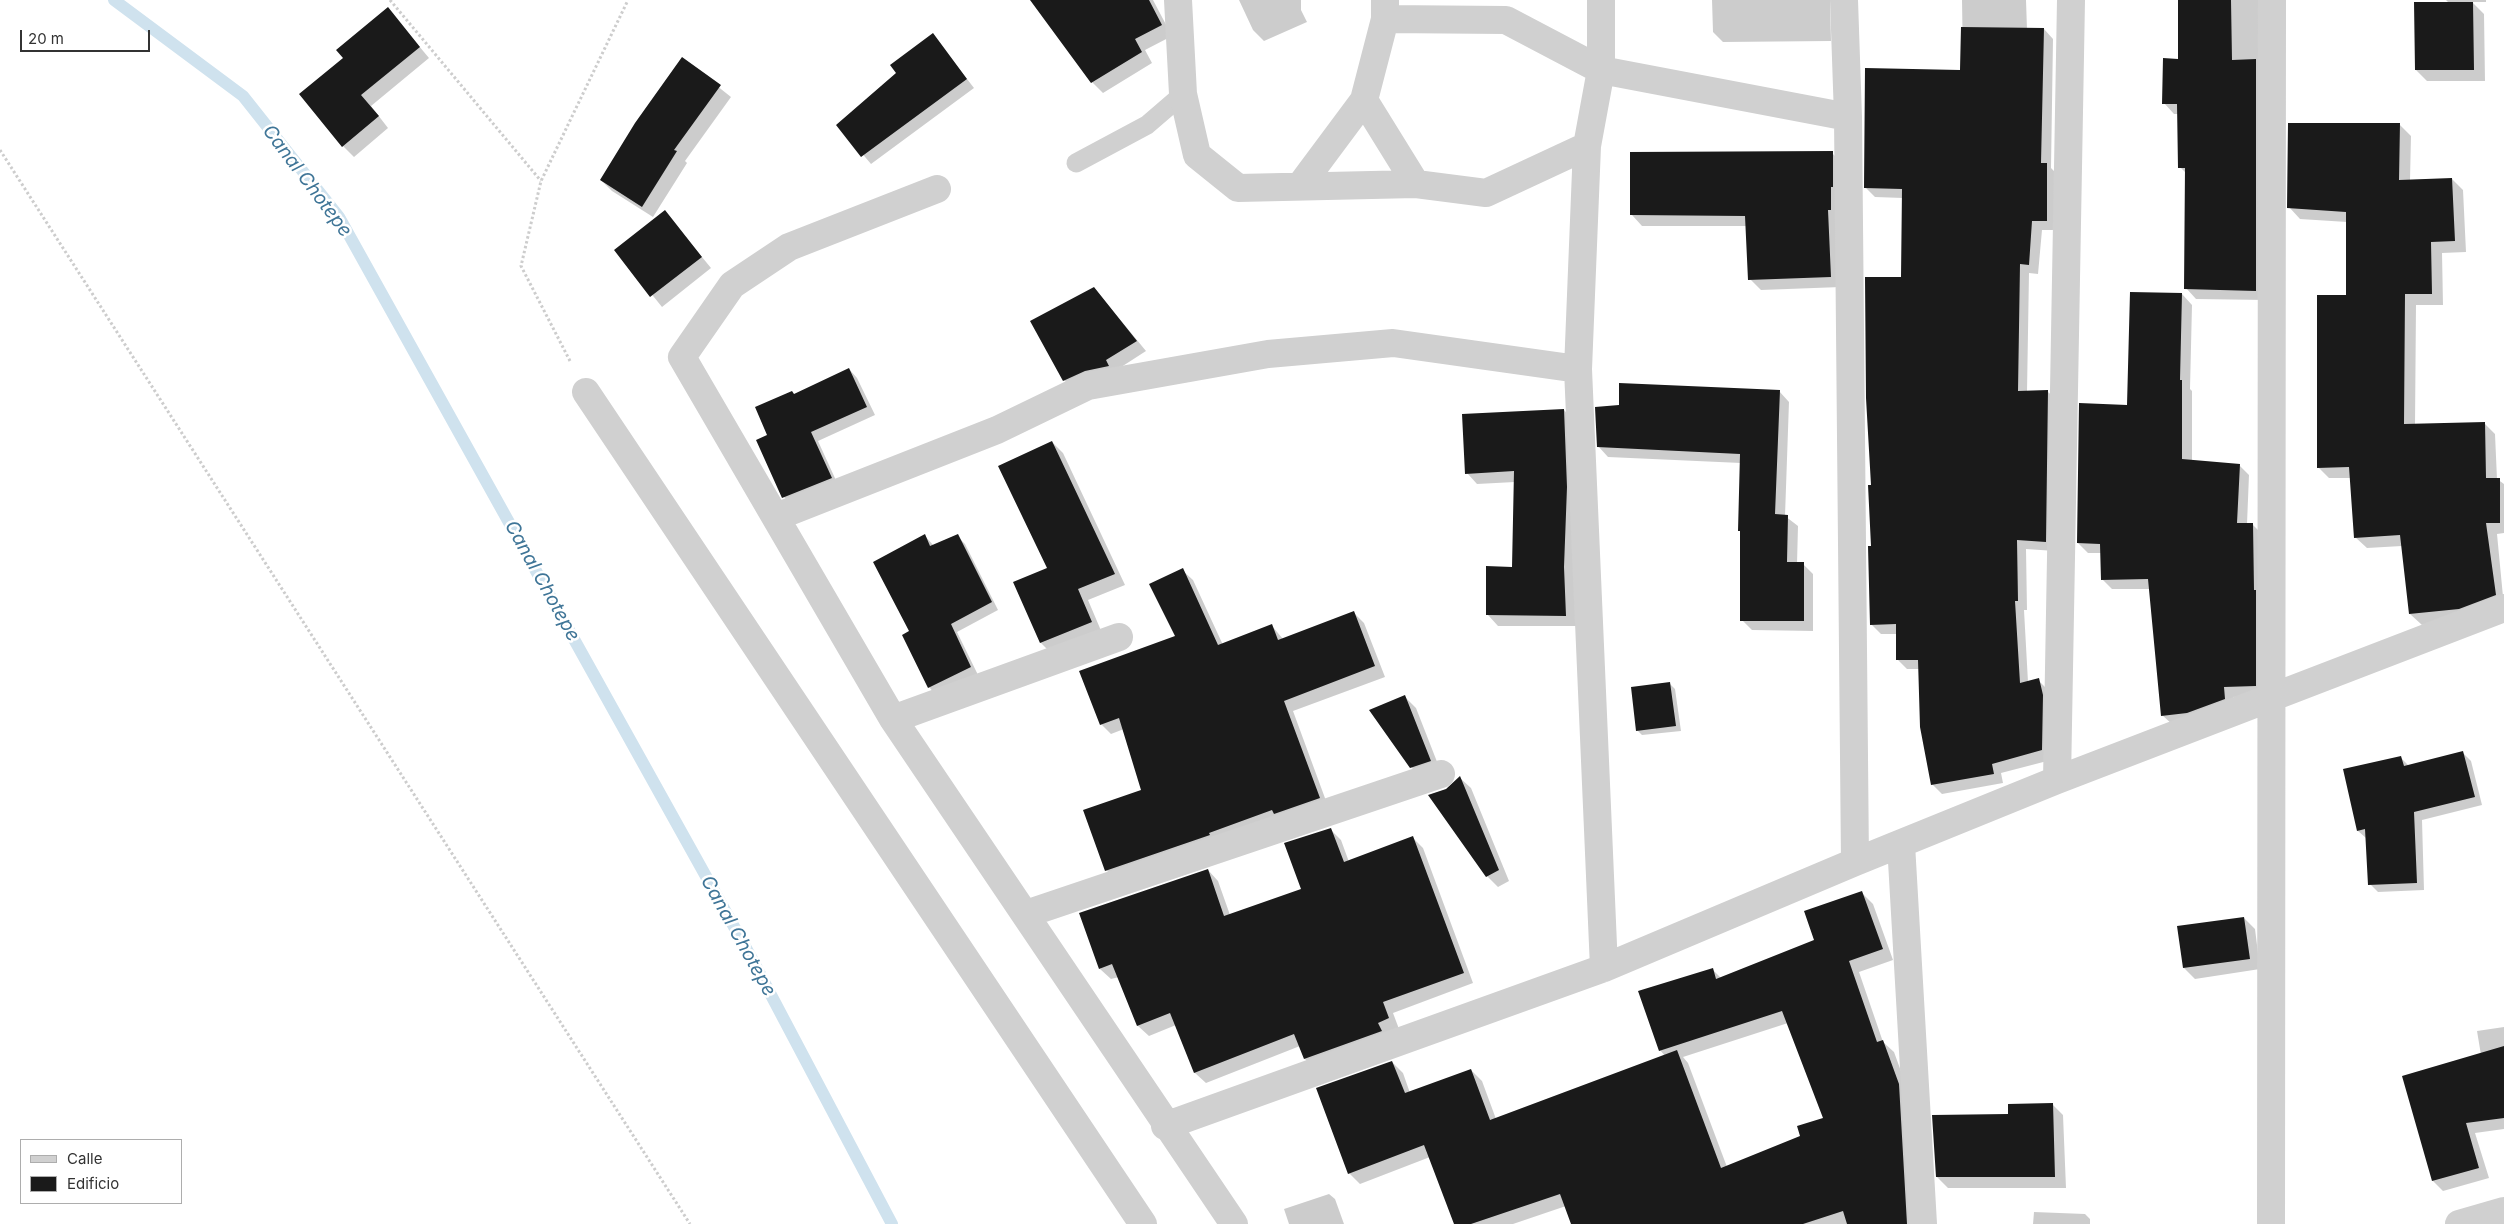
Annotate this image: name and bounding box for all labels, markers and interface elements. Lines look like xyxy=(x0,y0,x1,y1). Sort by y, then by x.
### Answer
scale bar xyxy=(22,20,152,52)
text: 20 m xyxy=(28,29,64,48)
water label: Canal Chotepe xyxy=(257,120,357,242)
water label: Canal Chotepe xyxy=(499,517,585,645)
water label: Canal Chotepe xyxy=(695,872,781,1000)
legend xyxy=(20,1139,182,1204)
text: Calle xyxy=(67,1149,102,1168)
text: Edificio xyxy=(67,1174,119,1193)

